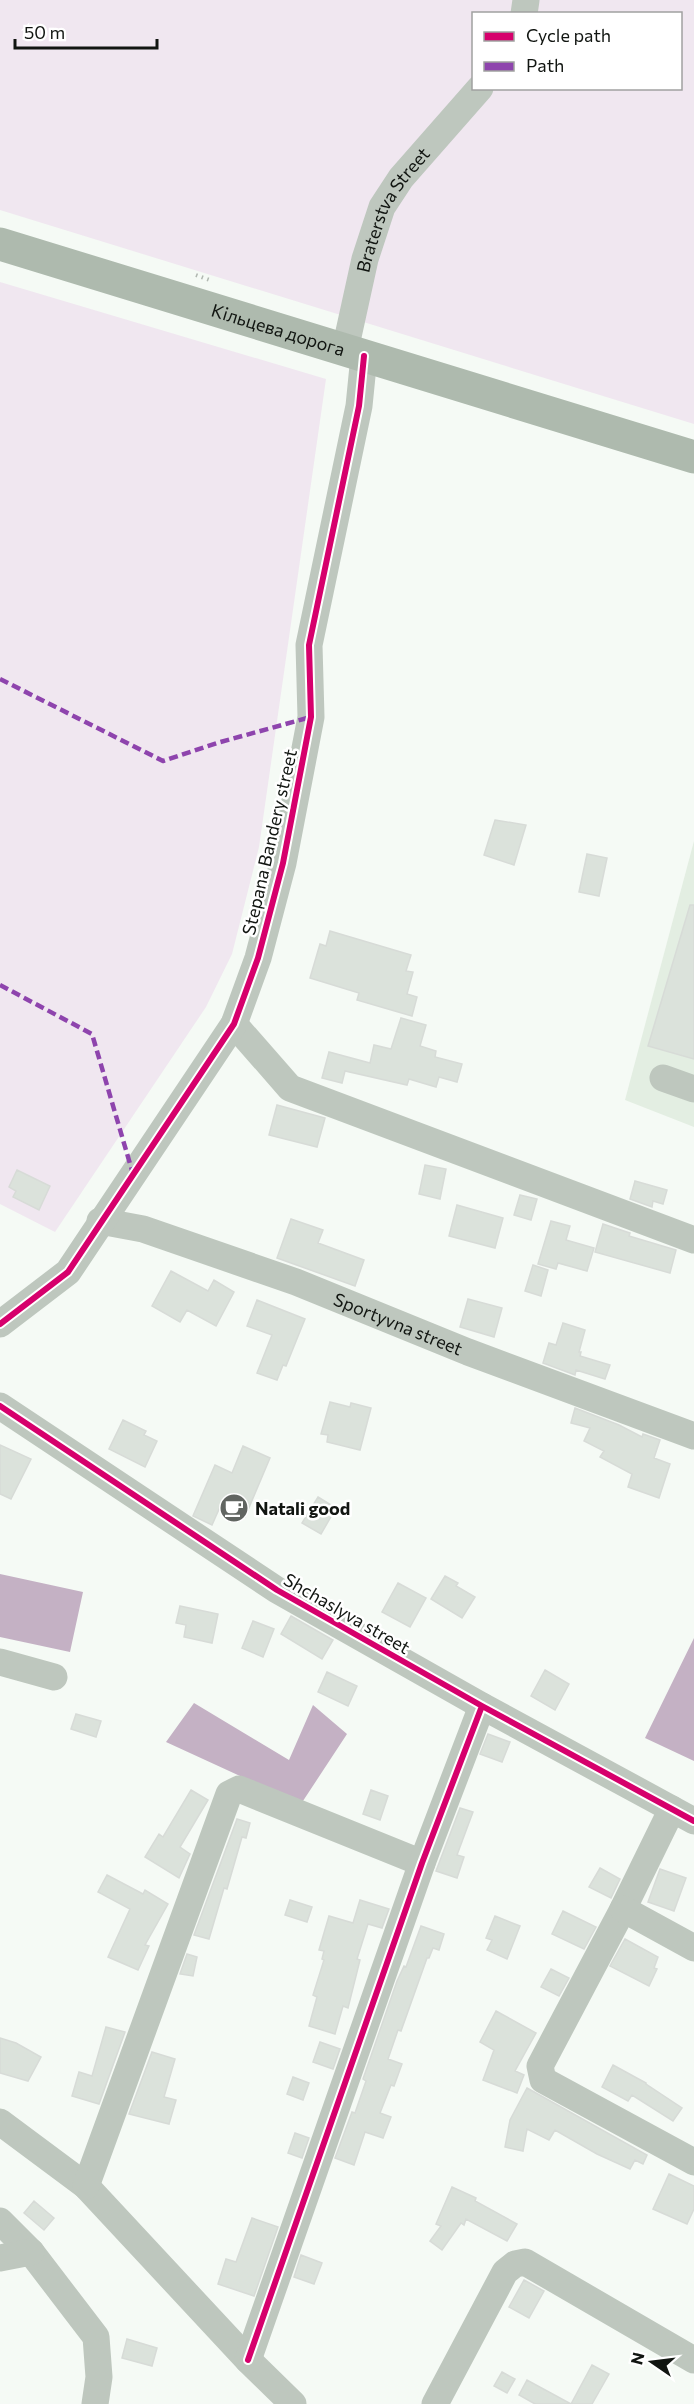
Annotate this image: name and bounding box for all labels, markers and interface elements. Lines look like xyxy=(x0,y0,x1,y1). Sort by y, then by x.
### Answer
scale bar xyxy=(15,12,158,50)
legend xyxy=(472,12,682,90)
text: 50 m xyxy=(24,21,65,43)
text: Cycle path xyxy=(526,24,611,46)
text: Path xyxy=(526,54,564,76)
street label: Braterstva Street xyxy=(351,143,434,274)
street label: Кільцева дорога xyxy=(209,299,348,360)
street label: Stepana Bandery street xyxy=(237,747,301,937)
street label: Sportyvna street xyxy=(331,1288,466,1360)
cafe icon: Natali good xyxy=(218,1492,250,1524)
place label: Natali good xyxy=(255,1497,350,1519)
street label: Shchaslyva street xyxy=(280,1568,414,1658)
north arrow xyxy=(622,2332,682,2392)
text: N xyxy=(626,2350,648,2366)

